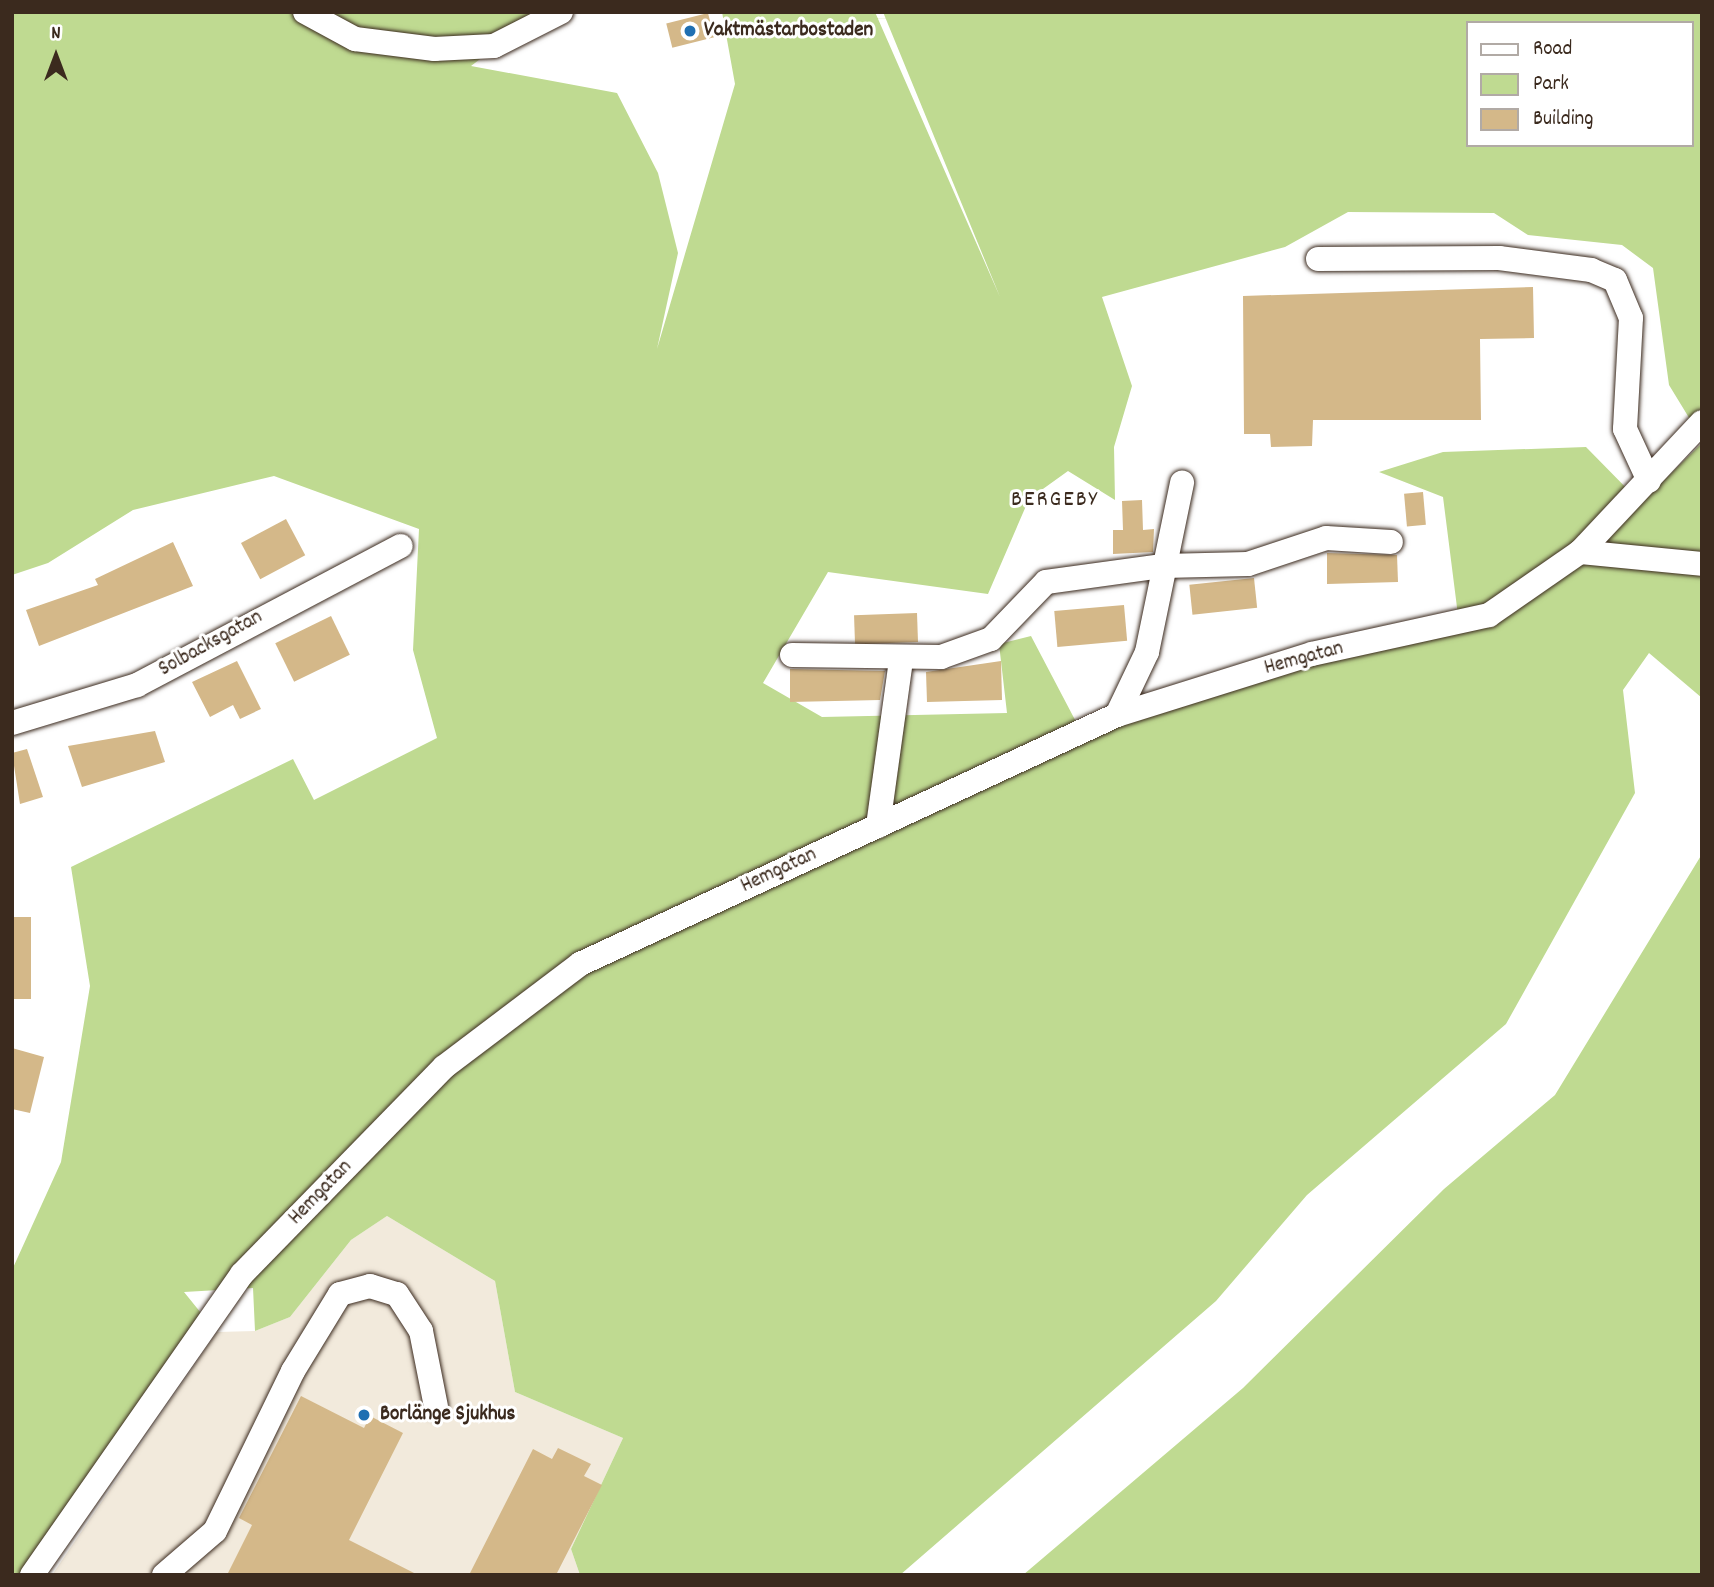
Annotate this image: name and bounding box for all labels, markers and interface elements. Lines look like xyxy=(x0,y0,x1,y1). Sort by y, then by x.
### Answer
place label: Vaktmästarbostaden xyxy=(704,18,873,44)
north arrow xyxy=(21,21,91,91)
text: N xyxy=(51,21,61,48)
legend xyxy=(1466,21,1693,147)
marker: Vaktmästarbostaden xyxy=(682,23,698,39)
text: Road xyxy=(1533,35,1572,65)
text: Park xyxy=(1533,70,1569,100)
text: Building xyxy=(1533,105,1593,135)
district label: BERGEBY xyxy=(1012,487,1098,515)
street label: Solbacksgatan xyxy=(155,605,267,683)
street label: Hemgatan xyxy=(1262,636,1346,682)
street label: Hemgatan xyxy=(737,843,821,899)
street label: Hemgatan xyxy=(284,1155,358,1231)
place label: Borlänge Sjukhus xyxy=(380,1402,515,1428)
marker: Borlänge Sjukhus xyxy=(354,1405,374,1425)

